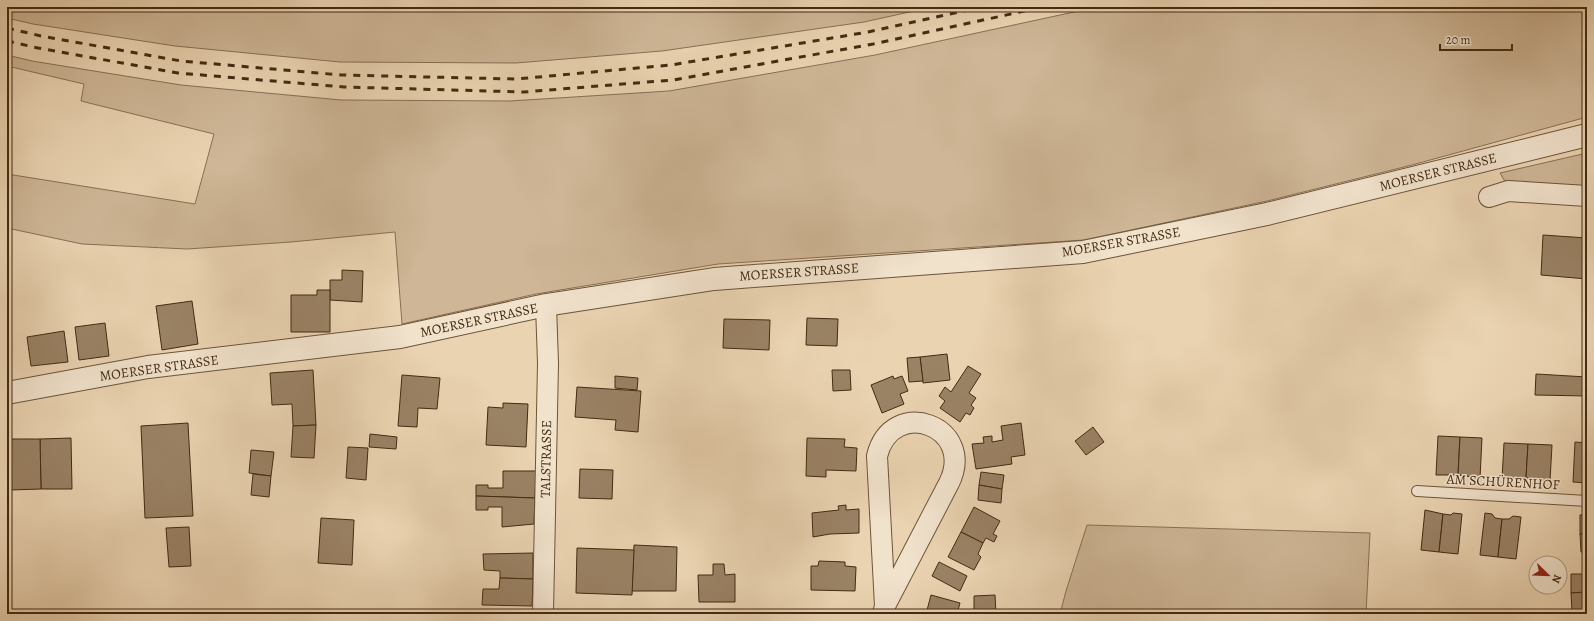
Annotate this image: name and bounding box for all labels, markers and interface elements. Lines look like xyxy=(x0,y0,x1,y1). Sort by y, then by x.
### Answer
scale bar xyxy=(1440,26,1512,52)
text: 20 m xyxy=(1446,32,1470,48)
street label: MOERSER STRASSE xyxy=(1377,148,1499,196)
street label: MOERSER STRASSE xyxy=(1060,222,1182,262)
street label: MOERSER STRASSE xyxy=(738,258,860,286)
street label: MOERSER STRASSE xyxy=(418,298,540,342)
street label: MOERSER STRASSE xyxy=(98,350,220,386)
street label: TALSTRASSE xyxy=(536,420,556,498)
street label: AM SCHÜRENHOF xyxy=(1445,469,1560,494)
north arrow xyxy=(1528,555,1568,595)
text: N xyxy=(1548,572,1565,585)

